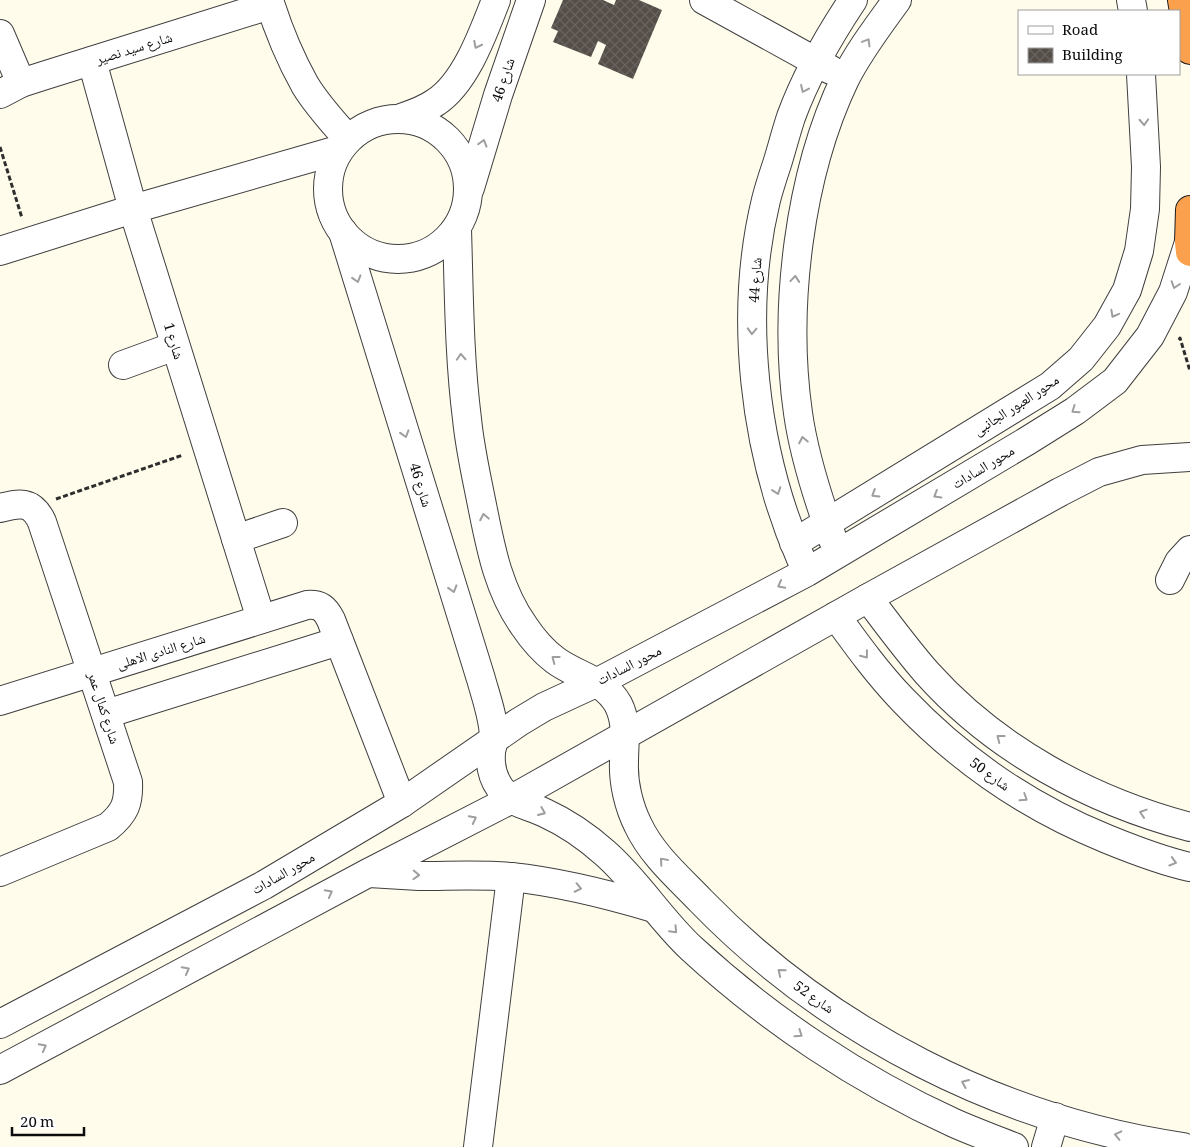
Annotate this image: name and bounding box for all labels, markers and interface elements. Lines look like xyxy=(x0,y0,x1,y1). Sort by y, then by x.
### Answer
legend xyxy=(1018,10,1180,75)
text: Road xyxy=(1062,19,1098,45)
street label: شارع سيد نصير xyxy=(92,27,176,73)
one-way arrow xyxy=(861,38,871,47)
one-way arrow xyxy=(473,40,483,49)
text: Building xyxy=(1062,44,1123,70)
street label: شارع 46 xyxy=(486,55,523,106)
one-way arrow xyxy=(800,84,811,93)
one-way arrow xyxy=(1139,119,1150,127)
one-way arrow xyxy=(478,139,488,148)
street label: شارع 44 xyxy=(743,257,771,304)
one-way arrow xyxy=(352,274,362,283)
one-way arrow xyxy=(789,274,800,282)
one-way arrow xyxy=(1171,281,1181,289)
one-way arrow xyxy=(1110,309,1120,318)
street label: شارع 1 xyxy=(155,320,189,363)
one-way arrow xyxy=(747,327,758,335)
one-way arrow xyxy=(456,352,467,360)
street label: محور العبور الجانبى xyxy=(969,370,1065,444)
one-way arrow xyxy=(1072,404,1081,413)
one-way arrow xyxy=(400,429,410,438)
one-way arrow xyxy=(798,436,809,445)
street label: محور السادات xyxy=(948,440,1020,497)
street label: شارع 46 xyxy=(401,460,437,511)
one-way arrow xyxy=(771,486,781,495)
one-way arrow xyxy=(872,488,881,498)
one-way arrow xyxy=(933,488,942,498)
one-way arrow xyxy=(480,513,490,522)
one-way arrow xyxy=(778,579,787,589)
one-way arrow xyxy=(448,585,458,593)
street label: شارع النادى الاهلى xyxy=(114,628,209,678)
street label: محور السادات xyxy=(593,640,666,693)
one-way arrow xyxy=(860,650,869,659)
one-way arrow xyxy=(551,656,561,665)
street label: شارع كمال عمر xyxy=(79,668,125,748)
one-way arrow xyxy=(996,735,1006,744)
street label: شارع 50 xyxy=(963,753,1014,799)
one-way arrow xyxy=(1019,792,1028,801)
one-way arrow xyxy=(537,805,546,816)
one-way arrow xyxy=(1140,809,1148,819)
one-way arrow xyxy=(468,815,477,825)
street label: محور السادات xyxy=(248,847,320,903)
one-way arrow xyxy=(660,857,669,866)
one-way arrow xyxy=(1169,857,1177,867)
one-way arrow xyxy=(413,870,421,881)
one-way arrow xyxy=(573,882,582,892)
one-way arrow xyxy=(324,889,333,899)
one-way arrow xyxy=(668,925,677,934)
one-way arrow xyxy=(181,966,190,976)
one-way arrow xyxy=(778,970,787,978)
street label: شارع 52 xyxy=(787,976,838,1021)
one-way arrow xyxy=(793,1028,803,1037)
one-way arrow xyxy=(38,1043,47,1053)
one-way arrow xyxy=(961,1078,970,1089)
scale bar xyxy=(12,1104,85,1136)
text: 20 m xyxy=(20,1111,54,1137)
one-way arrow xyxy=(1114,1130,1123,1141)

